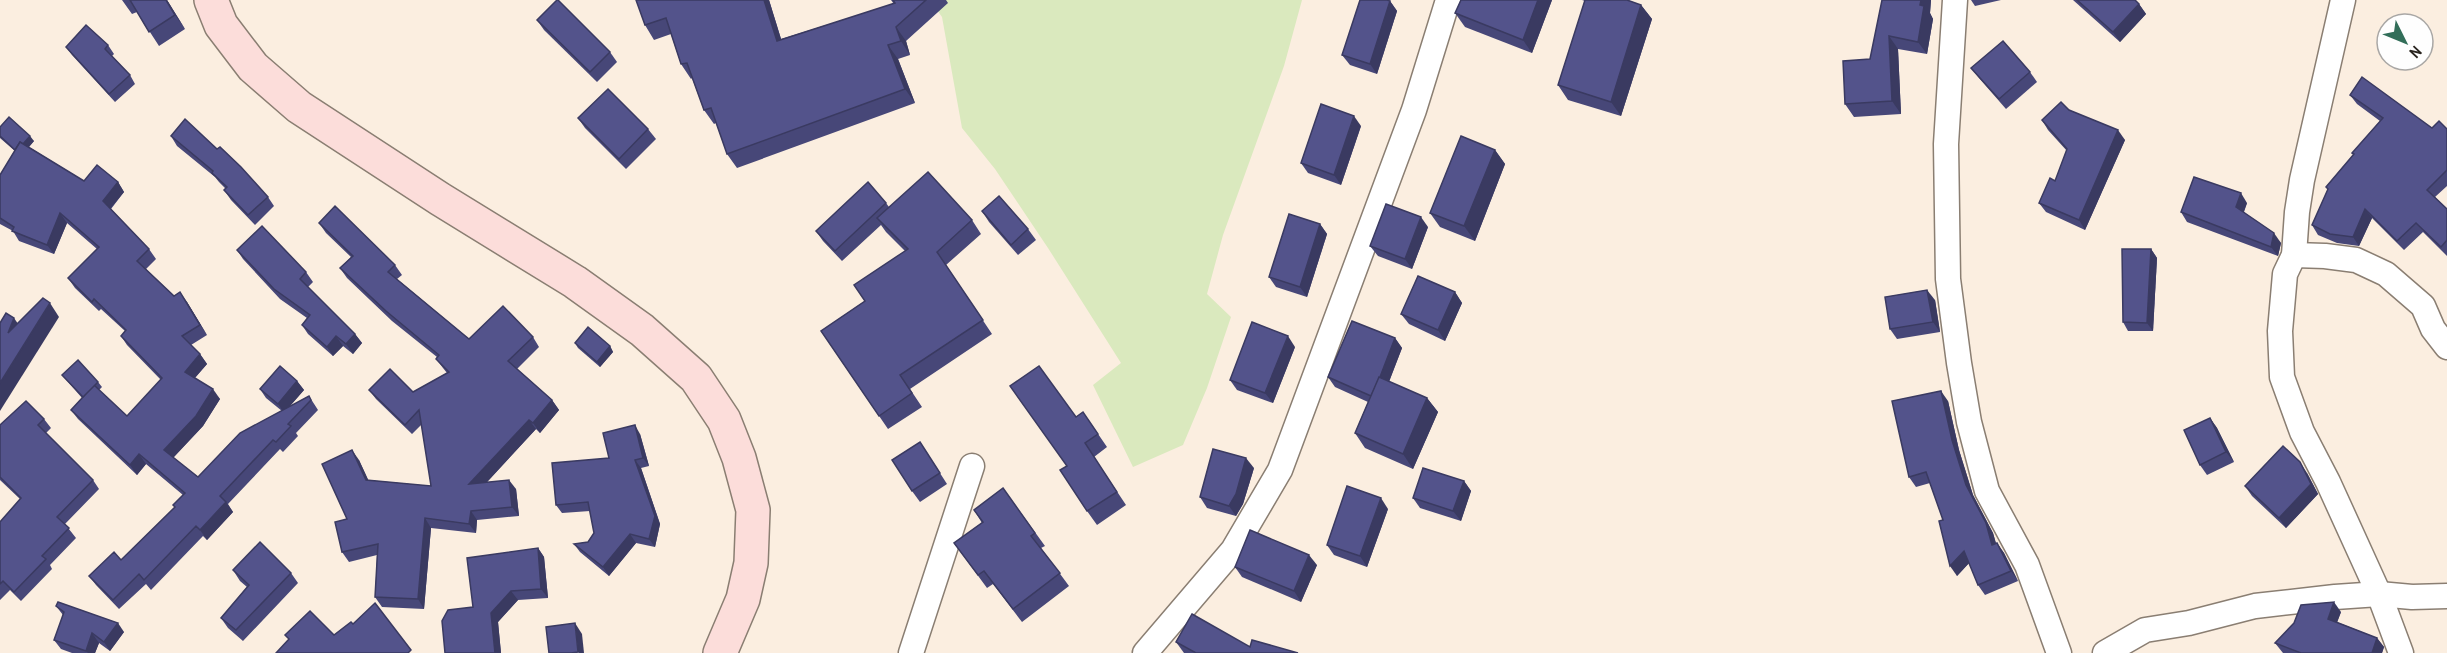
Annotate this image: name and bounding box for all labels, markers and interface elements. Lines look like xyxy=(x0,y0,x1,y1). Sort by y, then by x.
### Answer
north arrow xyxy=(2375,12,2435,72)
text: N xyxy=(2405,41,2427,63)

